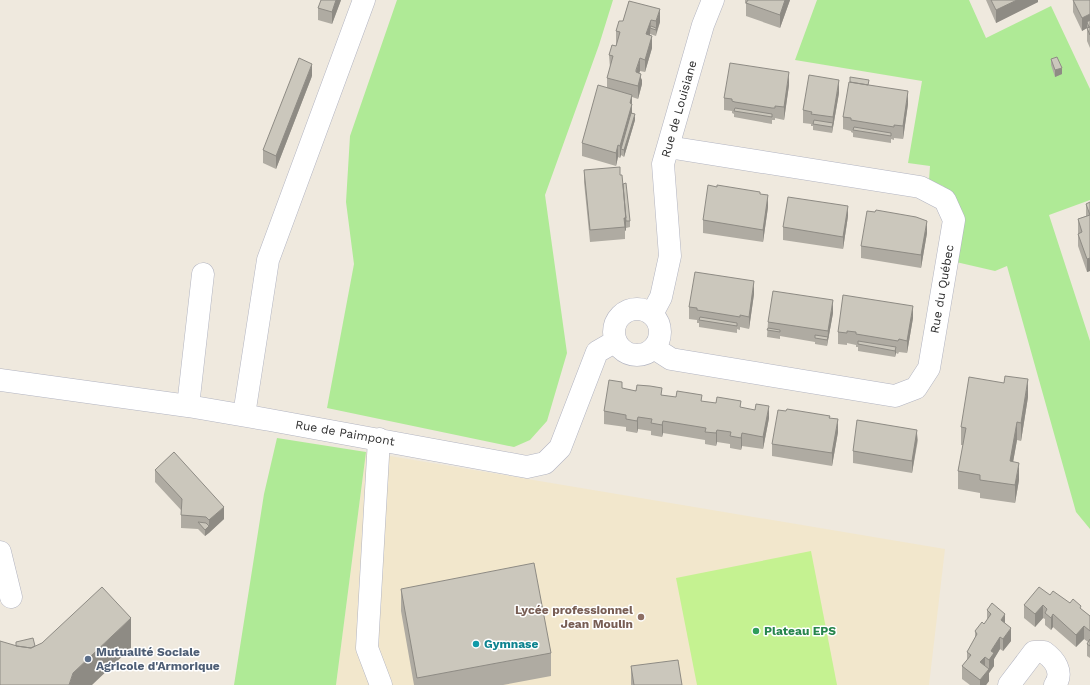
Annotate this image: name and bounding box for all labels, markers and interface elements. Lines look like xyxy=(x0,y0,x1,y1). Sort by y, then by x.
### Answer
street label: Rue de Louisiane xyxy=(658,59,700,159)
street label: Rue du Québec xyxy=(927,243,957,334)
street label: Rue de Paimpont xyxy=(294,417,396,449)
place label: Lycée professionnel Jean Moulin xyxy=(515,603,633,631)
marker: Lycée professionnel Jean Moulin xyxy=(636,612,646,622)
place label: Plateau EPS xyxy=(764,624,836,638)
marker: Plateau EPS xyxy=(751,626,761,636)
place label: Gymnase xyxy=(484,637,538,651)
marker: Gymnase xyxy=(471,639,481,649)
place label: Mutualité Sociale Agricole d'Armorique xyxy=(96,645,220,673)
marker: Mutualité Sociale Agricole d'Armorique xyxy=(83,654,93,664)

